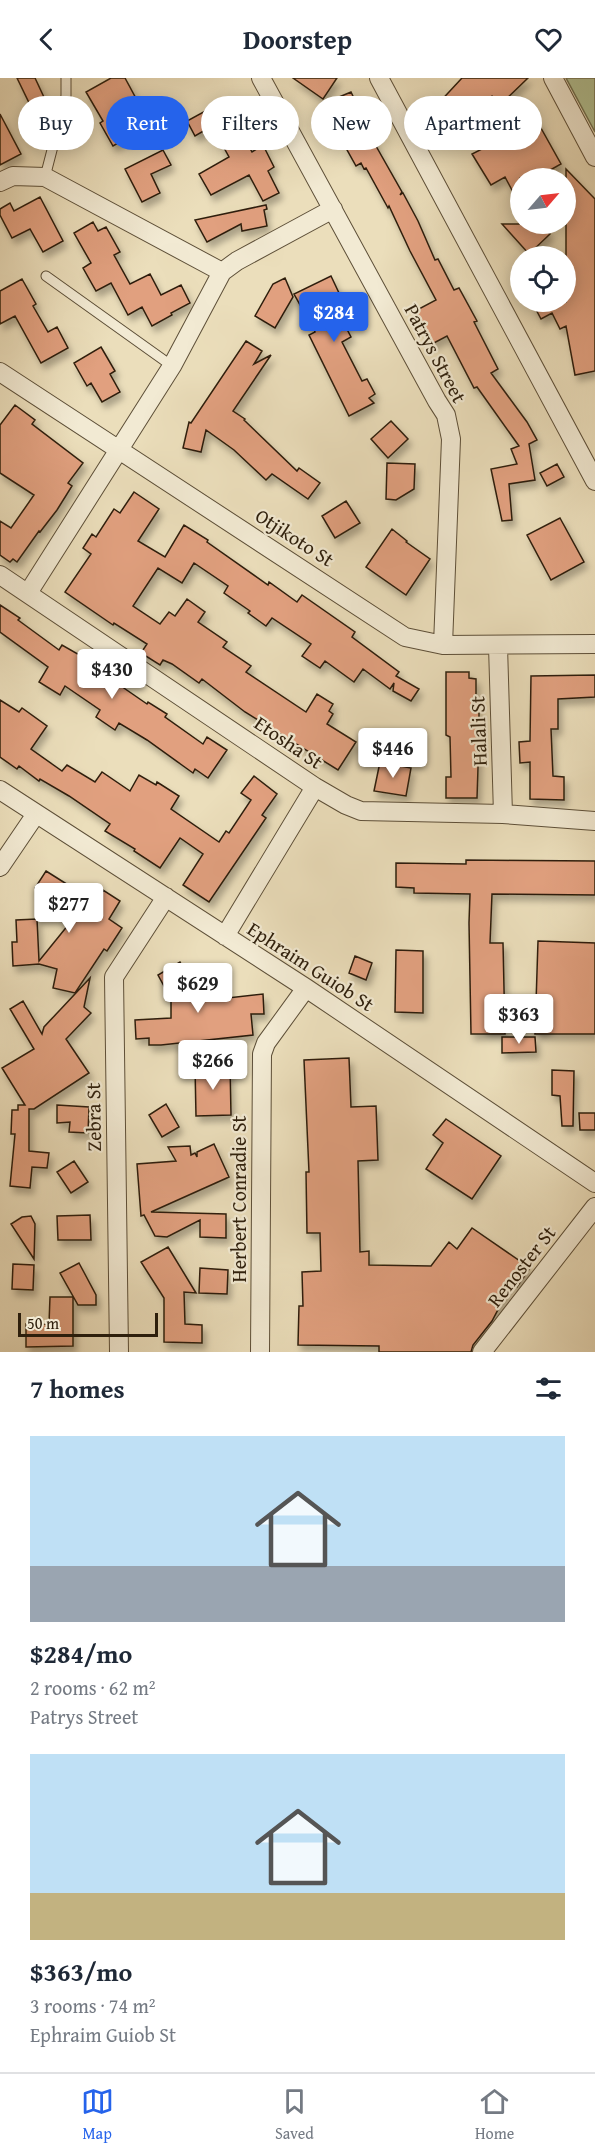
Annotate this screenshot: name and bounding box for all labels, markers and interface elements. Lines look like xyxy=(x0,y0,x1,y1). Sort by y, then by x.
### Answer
text: Doorstep xyxy=(243,19,352,59)
icon: back xyxy=(30,23,63,56)
icon: heart xyxy=(532,23,565,56)
chip: Buy xyxy=(18,96,94,150)
chip: Rent xyxy=(106,96,189,150)
chip: Filters xyxy=(201,96,299,150)
chip: New xyxy=(311,96,392,150)
chip: Apartment xyxy=(404,96,542,150)
north arrow xyxy=(510,168,576,234)
map controls xyxy=(510,168,576,312)
button: locate xyxy=(510,246,576,312)
pin: $284 xyxy=(298,292,370,343)
text: $284 xyxy=(313,297,355,326)
street label: Patrys Street xyxy=(398,298,474,408)
street label: Otjikoto St xyxy=(250,501,340,573)
pin: $430 xyxy=(76,649,148,700)
text: $430 xyxy=(91,654,133,683)
street label: Halali St xyxy=(462,695,494,767)
street label: Etosha St xyxy=(249,708,329,776)
pin: $446 xyxy=(357,728,429,779)
text: $446 xyxy=(372,733,414,762)
pin: $277 xyxy=(33,883,105,934)
text: $277 xyxy=(48,888,90,917)
street label: Ephraim Guiob St xyxy=(242,914,380,1018)
pin: $629 xyxy=(162,963,234,1014)
text: $629 xyxy=(177,968,219,997)
pin: $363 xyxy=(483,994,555,1045)
text: $363 xyxy=(498,999,540,1028)
pin: $266 xyxy=(177,1040,249,1091)
text: $266 xyxy=(192,1045,234,1074)
street label: Zebra St xyxy=(78,1082,108,1152)
street label: Herbert Conradie St xyxy=(224,1115,253,1283)
street label: Renoster St xyxy=(480,1219,562,1313)
scale bar xyxy=(18,1310,158,1338)
text: 50 m xyxy=(27,1311,59,1335)
text: 7 homes xyxy=(30,1369,125,1408)
icon: filters xyxy=(532,1372,565,1405)
icon: home xyxy=(244,1475,352,1583)
text: $284/mo xyxy=(30,1634,132,1673)
text: 2 rooms · 62 m² xyxy=(30,1673,156,1702)
text: Patrys Street xyxy=(30,1702,138,1731)
icon: home xyxy=(244,1793,352,1901)
text: $363/mo xyxy=(30,1952,132,1991)
text: 3 rooms · 74 m² xyxy=(30,1991,156,2020)
text: Ephraim Guiob St xyxy=(30,2020,176,2049)
tab: Map xyxy=(81,2085,114,2145)
tab: Saved xyxy=(275,2085,314,2145)
tab: Home xyxy=(475,2085,514,2145)

